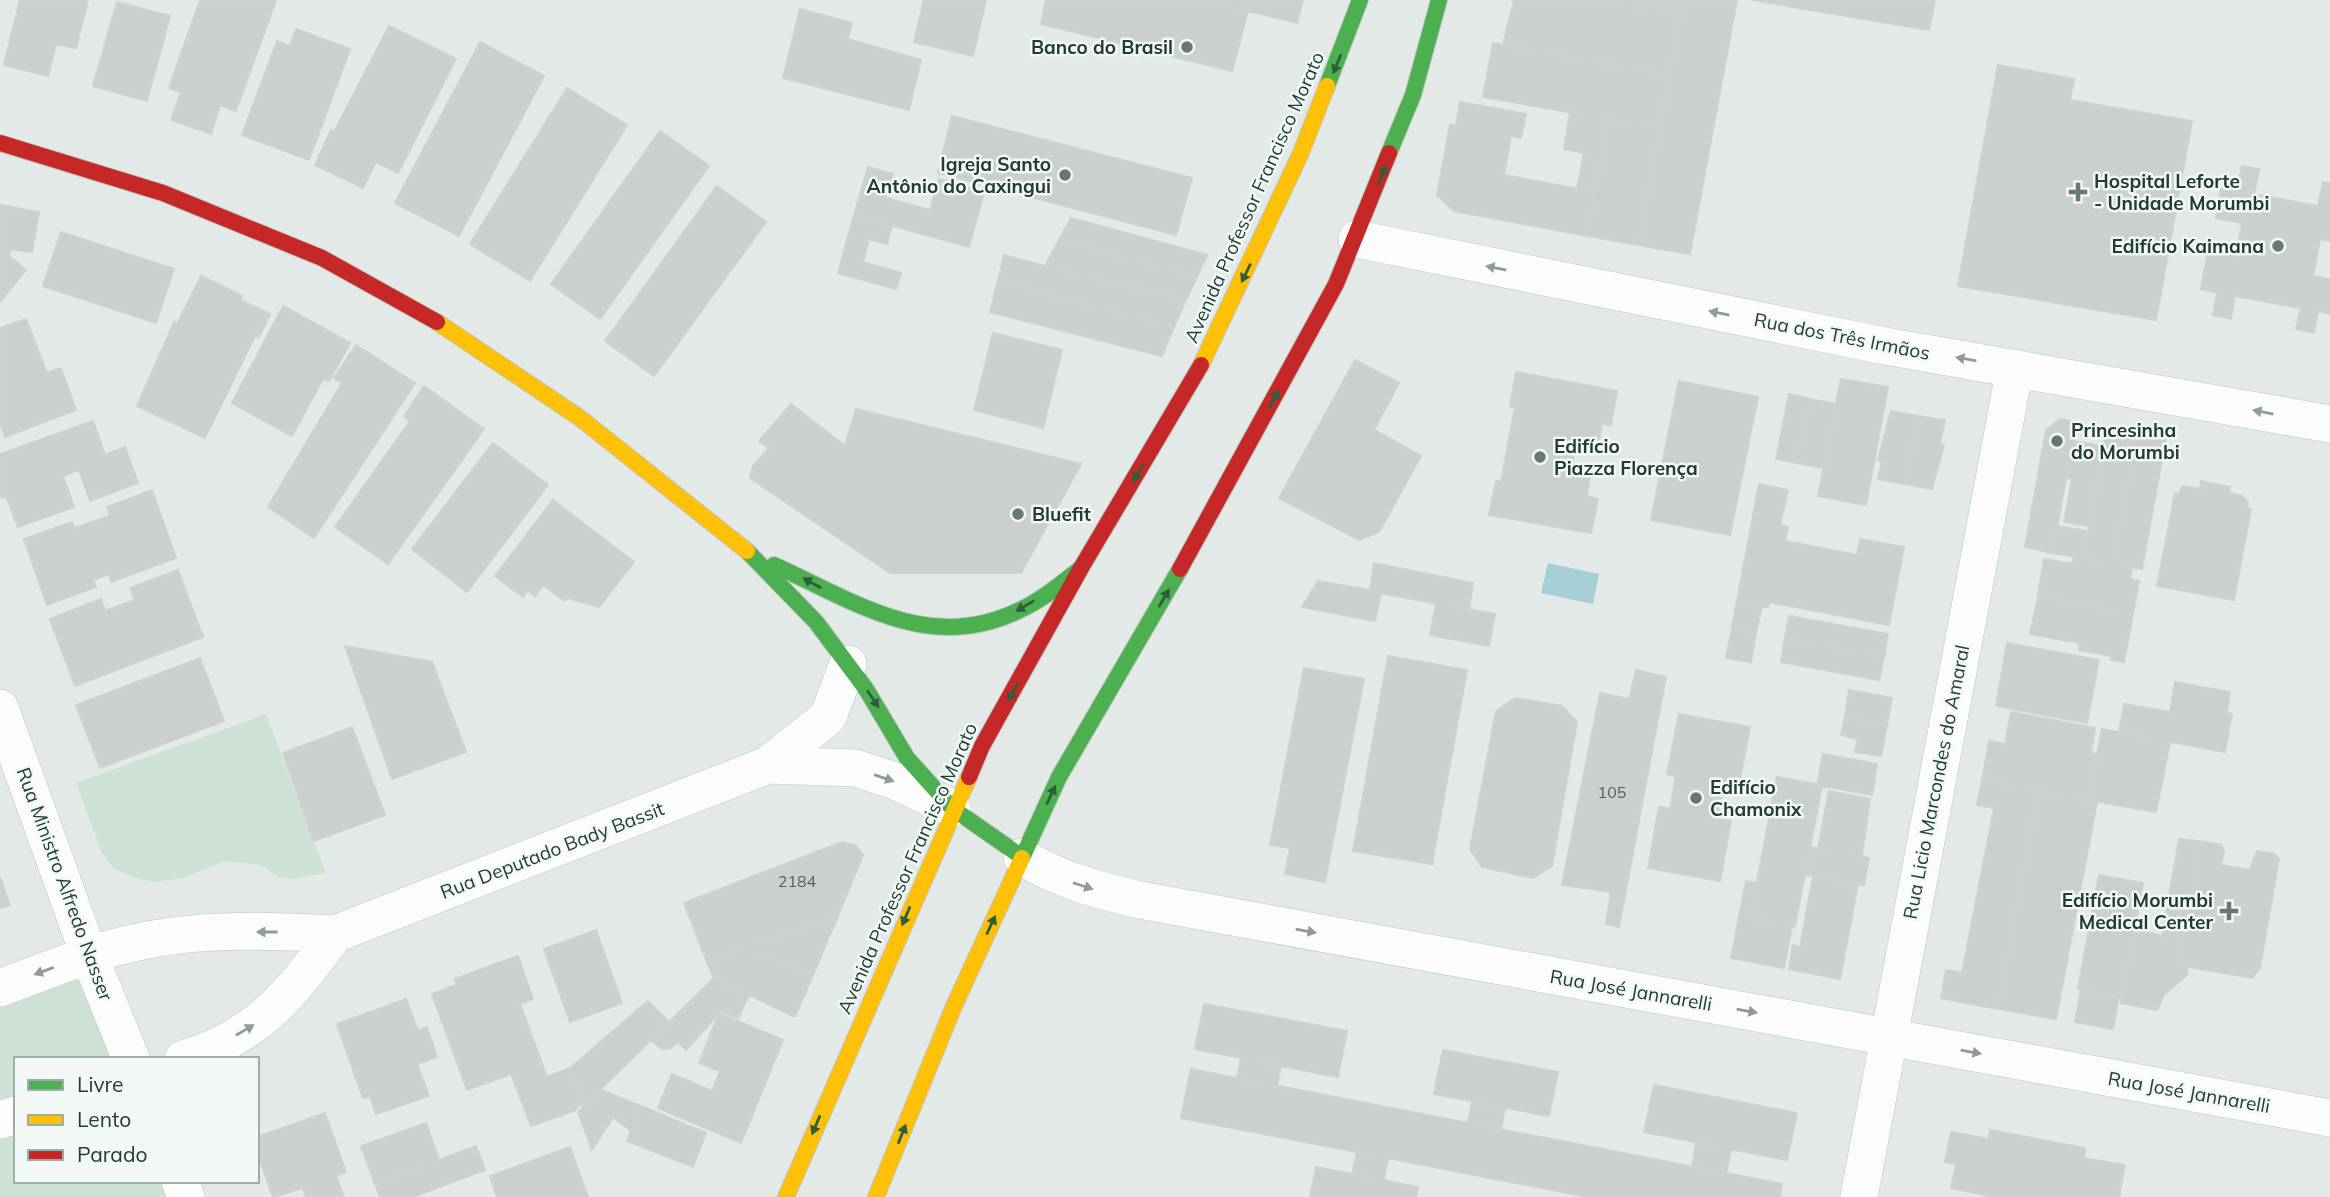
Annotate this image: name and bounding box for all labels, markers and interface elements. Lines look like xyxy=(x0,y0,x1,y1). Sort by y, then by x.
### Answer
place label: Banco do Brasil xyxy=(1031,35,1173,59)
marker: Banco do Brasil xyxy=(1179,39,1195,55)
street label: Avenida Professor Francisco Morato xyxy=(1179,48,1329,346)
one-way arrow xyxy=(1331,54,1342,75)
place label: Igreja Santo Antônio do Caxingui xyxy=(866,152,1051,198)
one-way arrow xyxy=(1376,164,1387,185)
marker: Igreja Santo Antônio do Caxingui xyxy=(1057,167,1073,183)
place label: Hospital Leforte - Unidade Morumbi xyxy=(2094,169,2269,215)
marker: Hospital Leforte - Unidade Morumbi xyxy=(2068,182,2088,202)
place label: Edifício Kaimana xyxy=(2112,234,2264,258)
marker: Edifício Kaimana xyxy=(2270,238,2286,254)
one-way arrow xyxy=(1241,263,1252,283)
one-way arrow xyxy=(1485,263,1507,274)
one-way arrow xyxy=(1708,307,1730,318)
street label: Rua dos Três Irmãos xyxy=(1752,307,1932,365)
one-way arrow xyxy=(1955,353,1977,364)
one-way arrow xyxy=(1268,389,1280,409)
one-way arrow xyxy=(2252,406,2274,417)
place label: Princesinha do Morumbi xyxy=(2071,418,2180,464)
marker: Princesinha do Morumbi xyxy=(2049,433,2065,449)
place label: Edifício Piazza Florença xyxy=(1554,434,1698,480)
marker: Edifício Piazza Florença xyxy=(1532,449,1548,465)
one-way arrow xyxy=(1131,463,1144,482)
place label: Bluefit xyxy=(1032,502,1091,526)
marker: Bluefit xyxy=(1010,506,1026,522)
one-way arrow xyxy=(802,577,822,589)
one-way arrow xyxy=(1158,589,1170,608)
one-way arrow xyxy=(1016,600,1035,613)
street label: Rua Licio Marcondes do Amaral xyxy=(1898,643,1974,921)
one-way arrow xyxy=(1007,682,1019,701)
one-way arrow xyxy=(866,690,880,708)
street label: Avenida Professor Francisco Morato xyxy=(832,719,982,1017)
street label: Rua Ministro Alfredo Nasser xyxy=(12,764,118,1004)
one-way arrow xyxy=(874,773,895,784)
place label: Edifício Chamonix xyxy=(1710,775,1802,821)
house number: 105 xyxy=(1598,782,1626,802)
one-way arrow xyxy=(1046,785,1057,806)
marker: Edifício Chamonix xyxy=(1688,790,1704,806)
street label: Rua Deputado Bady Bassit xyxy=(437,796,668,904)
house number: 2184 xyxy=(778,871,817,891)
one-way arrow xyxy=(1073,881,1094,892)
place label: Edifício Morumbi Medical Center xyxy=(2062,888,2214,934)
marker: Edifício Morumbi Medical Center xyxy=(2219,901,2239,921)
one-way arrow xyxy=(900,905,911,926)
one-way arrow xyxy=(986,914,997,935)
one-way arrow xyxy=(1295,925,1317,936)
one-way arrow xyxy=(255,926,277,937)
street label: Rua José Jannarelli xyxy=(1548,964,1714,1016)
one-way arrow xyxy=(34,966,55,977)
one-way arrow xyxy=(1736,1006,1758,1017)
one-way arrow xyxy=(236,1024,255,1037)
one-way arrow xyxy=(1960,1047,1982,1058)
legend xyxy=(14,1057,259,1183)
street label: Rua José Jannarelli xyxy=(2106,1066,2272,1118)
text: Livre xyxy=(77,1071,124,1097)
text: Lento xyxy=(77,1106,131,1132)
one-way arrow xyxy=(811,1114,822,1135)
one-way arrow xyxy=(896,1123,907,1144)
text: Parado xyxy=(77,1141,147,1167)

